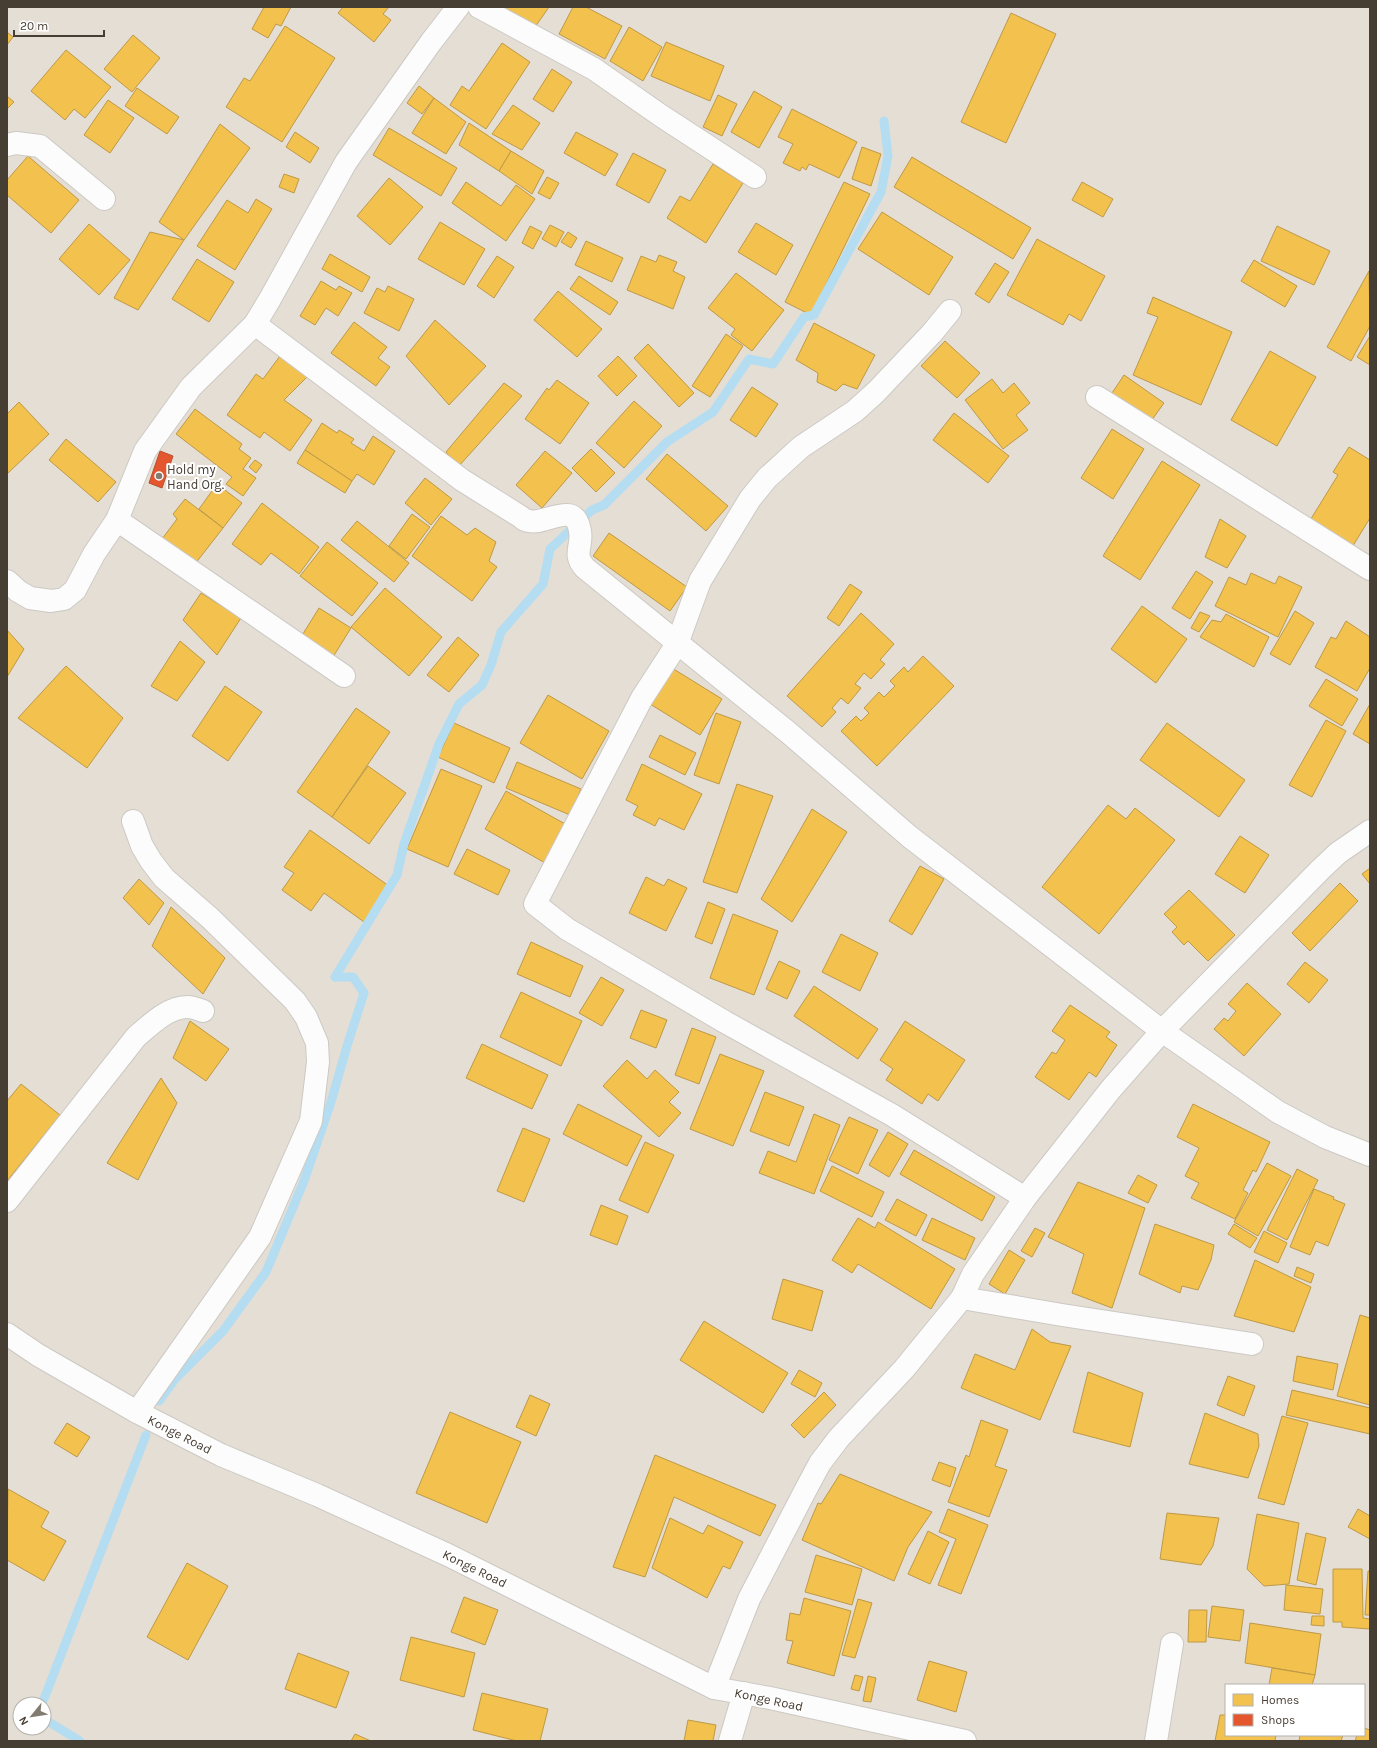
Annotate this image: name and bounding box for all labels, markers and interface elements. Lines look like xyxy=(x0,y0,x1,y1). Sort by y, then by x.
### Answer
scale bar xyxy=(14,12,104,38)
text: 20 m xyxy=(20,19,48,33)
place label: Hold my Hand Org. xyxy=(167,462,224,492)
marker: Hold my Hand Org. xyxy=(154,471,164,481)
street label: Konge Road xyxy=(145,1412,214,1457)
street label: Konge Road xyxy=(440,1546,509,1591)
legend xyxy=(1225,1684,1365,1736)
street label: Konge Road xyxy=(733,1685,805,1714)
text: Homes xyxy=(1261,1693,1299,1707)
north arrow xyxy=(12,1696,52,1736)
text: Shops xyxy=(1261,1713,1295,1727)
text: N xyxy=(16,1714,31,1727)

